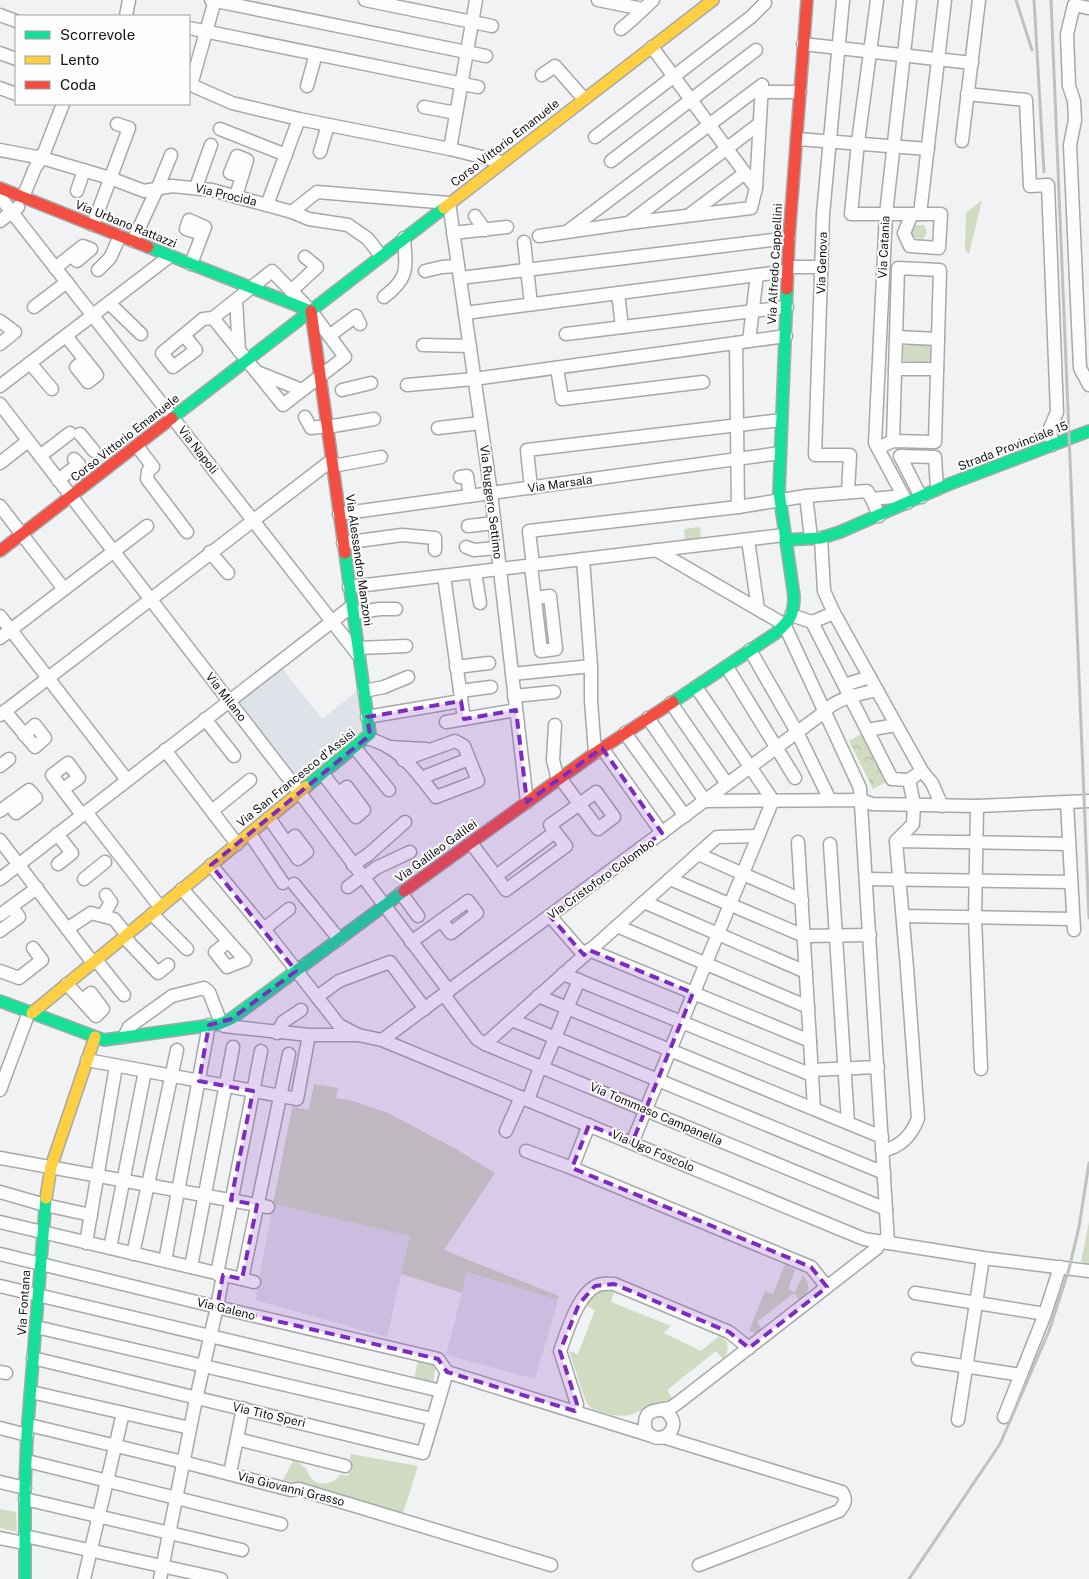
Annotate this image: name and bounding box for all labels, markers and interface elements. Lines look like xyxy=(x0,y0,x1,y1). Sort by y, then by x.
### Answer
legend xyxy=(15,15,190,105)
text: Scorrevole xyxy=(60,26,135,43)
text: Lento xyxy=(60,51,99,68)
text: Coda xyxy=(60,76,96,93)
street label: Corso Vittorio Emanuele xyxy=(448,96,562,190)
street label: Via Procida xyxy=(194,181,258,209)
street label: Via Urbano Rattazzi xyxy=(73,197,179,251)
street label: Via Alfredo Cappellini xyxy=(765,203,785,325)
street label: Via Catania xyxy=(875,215,893,279)
street label: Via Genova xyxy=(814,232,830,294)
street label: Corso Vittorio Emanuele xyxy=(68,391,182,485)
street label: Strada Provinciale 15 xyxy=(956,418,1070,473)
street label: Via Napoli xyxy=(175,423,221,477)
street label: Via Ruggero Settimo xyxy=(477,444,505,560)
street label: Via Marsala xyxy=(527,473,593,495)
street label: Via Alessandro Manzoni xyxy=(343,493,375,627)
street label: Via Milano xyxy=(203,670,250,724)
street label: Via San Francesco d'Assisi xyxy=(234,726,358,830)
street label: Via Galileo Galilei xyxy=(392,817,480,885)
street label: Via Cristoforo Colombo xyxy=(545,835,657,922)
street label: Via Tommaso Campanella xyxy=(587,1080,725,1148)
street label: Via Ugo Foscolo xyxy=(609,1127,697,1175)
street label: Via Fontana xyxy=(15,1270,33,1336)
street label: Via Galeno xyxy=(195,1295,257,1323)
street label: Via Tito Speri xyxy=(231,1400,307,1430)
street label: Via Giovanni Grasso xyxy=(236,1469,346,1509)

